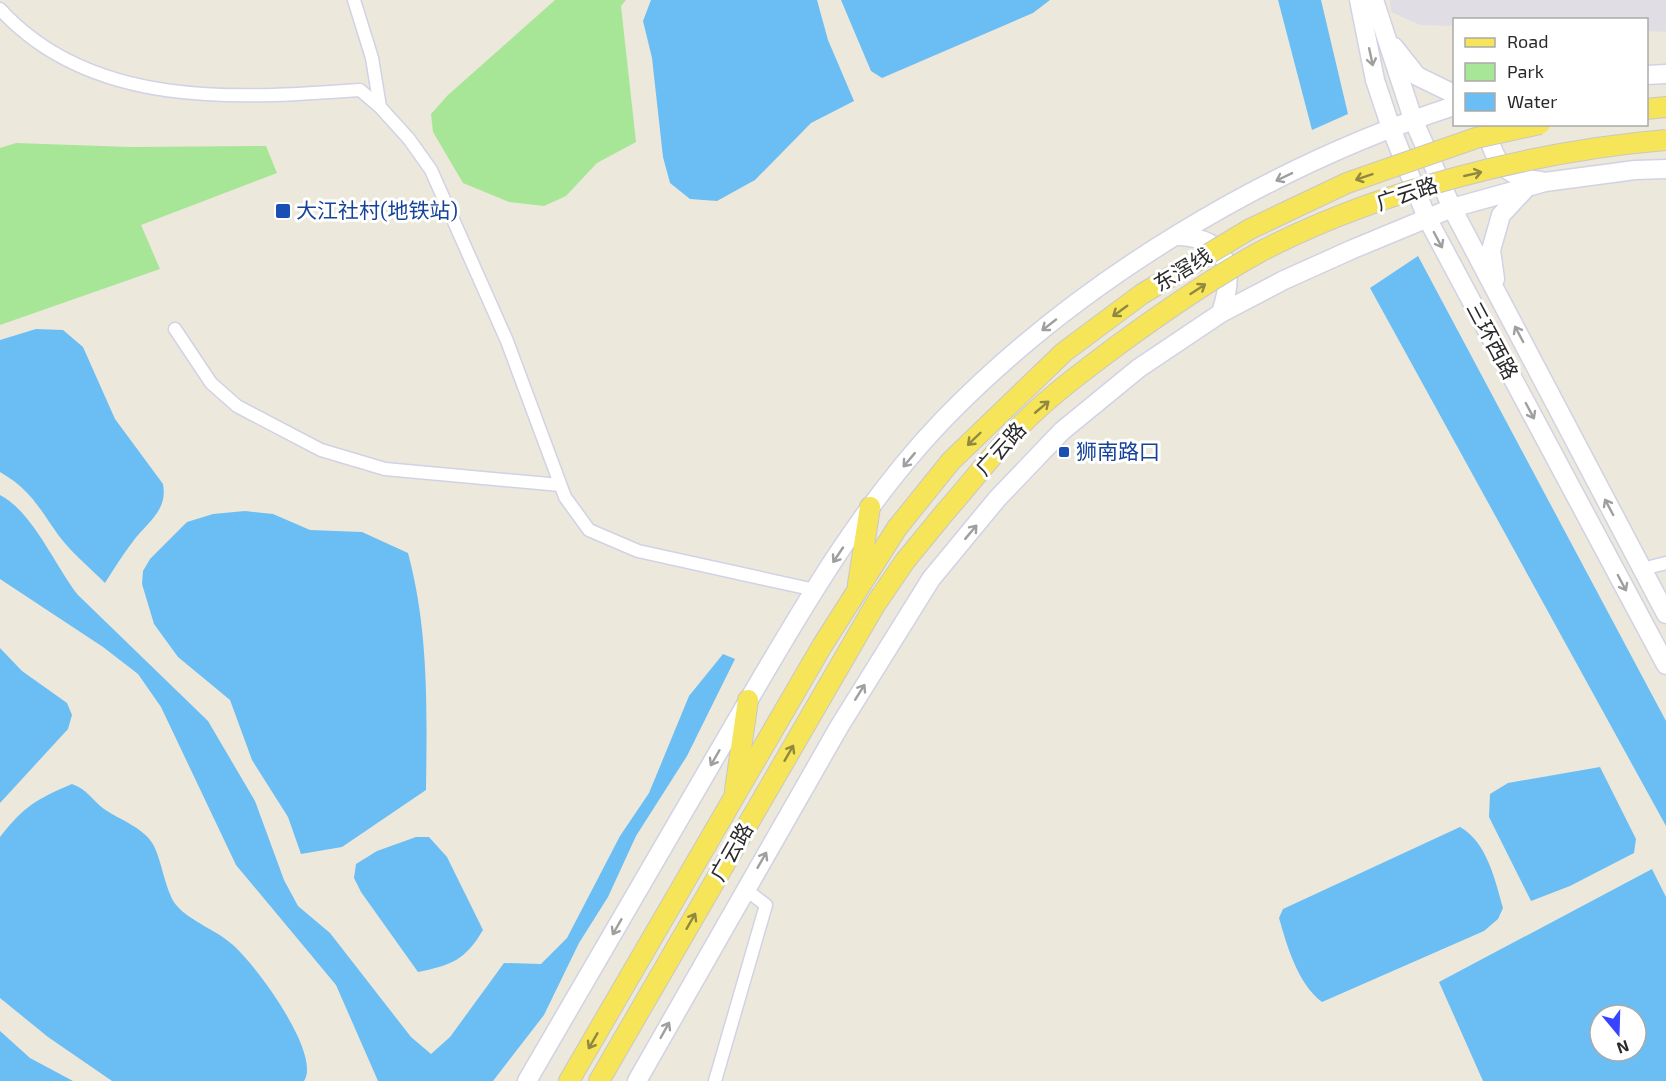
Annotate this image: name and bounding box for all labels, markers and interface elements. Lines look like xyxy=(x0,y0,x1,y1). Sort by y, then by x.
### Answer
legend xyxy=(1453,18,1648,126)
text: Road xyxy=(1507,30,1548,52)
one-way arrow xyxy=(1366,47,1377,67)
text: Park xyxy=(1507,60,1544,82)
text: Water xyxy=(1507,90,1557,112)
one-way arrow xyxy=(1463,168,1483,179)
street label: 广云路 xyxy=(1373,171,1440,214)
one-way arrow xyxy=(1276,172,1294,184)
one-way arrow xyxy=(1355,173,1374,184)
place label: 大江社村(地铁站) xyxy=(296,197,458,222)
marker: 大江社村(地铁站) xyxy=(274,202,292,220)
one-way arrow xyxy=(1433,230,1445,248)
street label: 东滘线 xyxy=(1149,242,1216,296)
one-way arrow xyxy=(1189,283,1206,295)
street label: 三环西路 xyxy=(1463,297,1524,383)
one-way arrow xyxy=(1112,304,1128,317)
one-way arrow xyxy=(1041,319,1057,332)
one-way arrow xyxy=(1513,326,1525,343)
one-way arrow xyxy=(1034,400,1050,413)
one-way arrow xyxy=(1525,402,1536,420)
street label: 广云路 xyxy=(970,416,1030,480)
one-way arrow xyxy=(966,432,981,447)
place label: 狮南路口 xyxy=(1076,438,1160,463)
marker: 狮南路口 xyxy=(1057,445,1071,459)
one-way arrow xyxy=(903,452,916,468)
one-way arrow xyxy=(1603,498,1615,516)
one-way arrow xyxy=(964,524,977,540)
one-way arrow xyxy=(832,547,844,563)
one-way arrow xyxy=(1617,574,1628,592)
one-way arrow xyxy=(855,684,867,701)
one-way arrow xyxy=(783,745,795,762)
one-way arrow xyxy=(709,749,721,766)
street label: 广云路 xyxy=(704,818,757,885)
one-way arrow xyxy=(756,852,768,869)
one-way arrow xyxy=(686,913,698,930)
one-way arrow xyxy=(611,918,623,935)
north arrow xyxy=(1588,1003,1648,1063)
one-way arrow xyxy=(660,1021,671,1039)
one-way arrow xyxy=(587,1031,598,1049)
text: N xyxy=(1614,1037,1632,1059)

